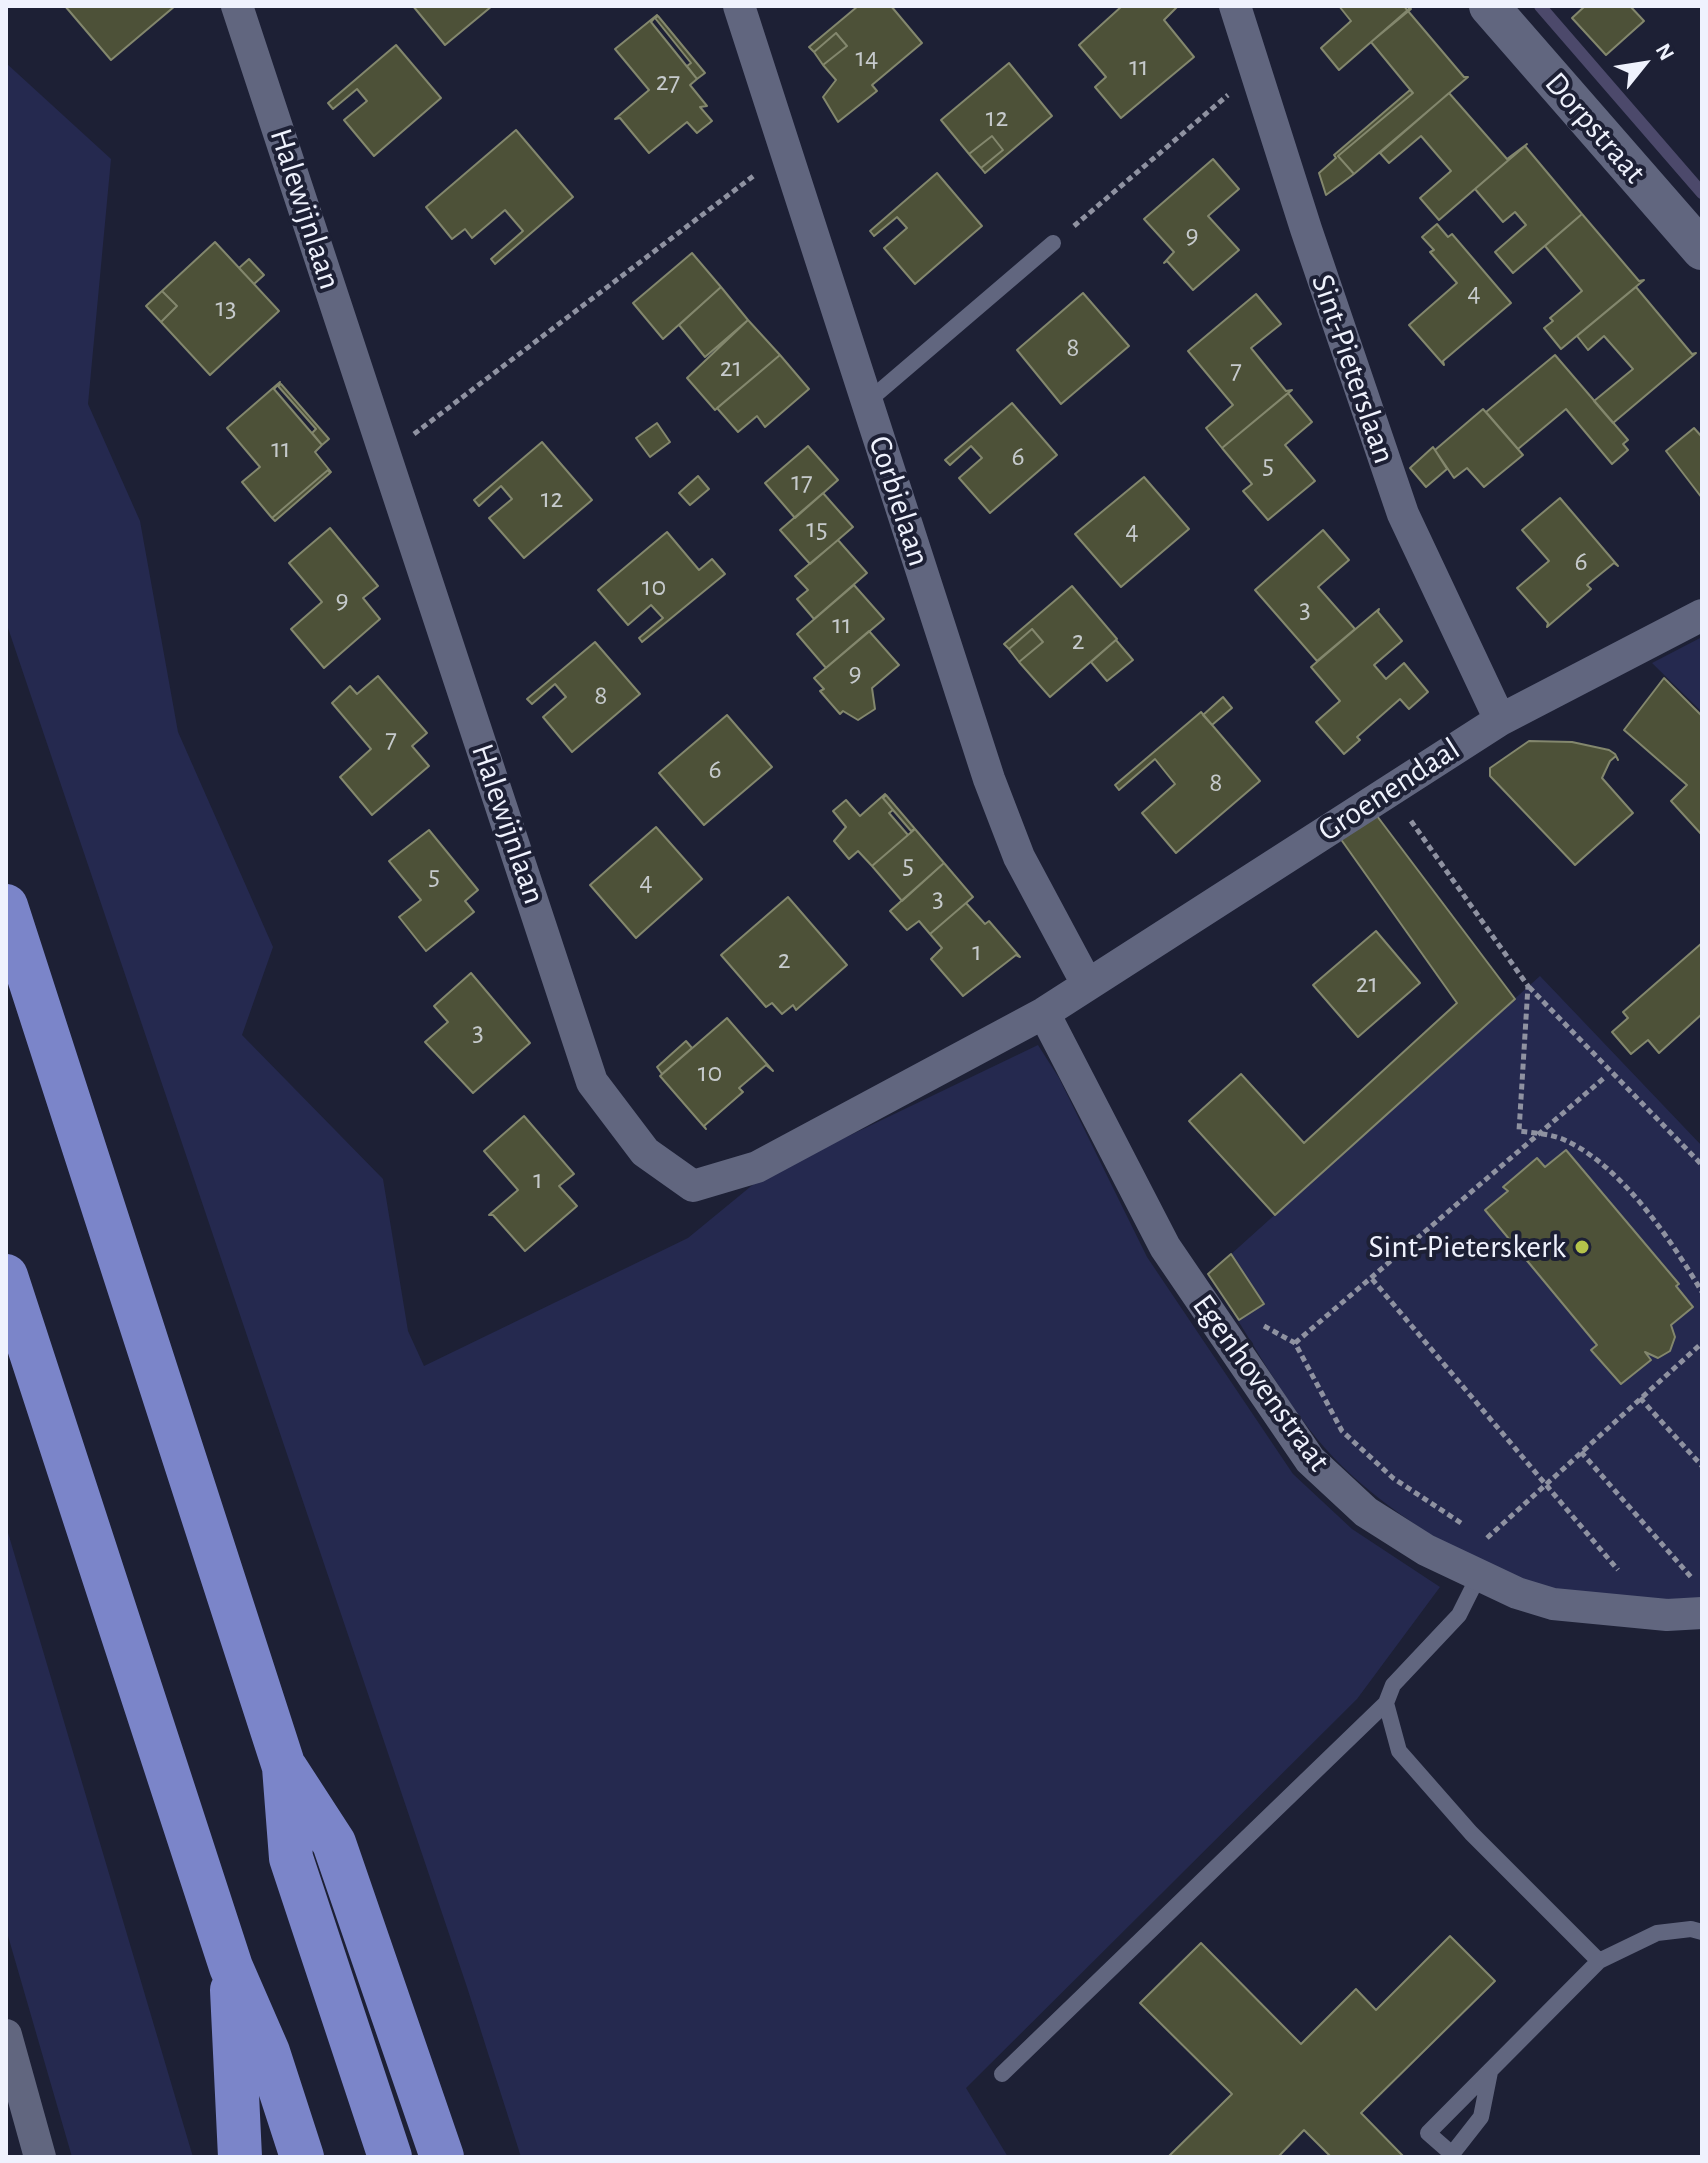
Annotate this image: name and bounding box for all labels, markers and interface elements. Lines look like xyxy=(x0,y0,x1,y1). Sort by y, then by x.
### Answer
north arrow xyxy=(1604,24,1684,104)
text: N xyxy=(1651,40,1678,64)
house number: 14 xyxy=(855,41,879,75)
house number: 11 xyxy=(1129,50,1149,84)
house number: 27 xyxy=(656,65,680,99)
street label: Dorpstraat xyxy=(1536,65,1654,191)
house number: 12 xyxy=(986,101,1008,135)
street label: Halewijnlaan xyxy=(261,124,349,294)
house number: 9 xyxy=(1185,218,1199,252)
street label: Sint-Pieterslaan xyxy=(1303,269,1403,469)
house number: 4 xyxy=(1467,276,1481,310)
house number: 13 xyxy=(215,291,237,325)
house number: 8 xyxy=(1066,331,1080,365)
house number: 21 xyxy=(720,351,742,385)
house number: 7 xyxy=(1230,353,1242,387)
street label: Corbielaan xyxy=(860,431,938,571)
house number: 11 xyxy=(271,432,291,466)
house number: 6 xyxy=(1011,440,1025,474)
house number: 5 xyxy=(1262,448,1274,482)
house number: 17 xyxy=(791,465,813,499)
house number: 12 xyxy=(541,482,563,516)
house number: 15 xyxy=(806,512,828,546)
house number: 4 xyxy=(1125,514,1139,548)
house number: 6 xyxy=(1574,545,1588,579)
house number: 10 xyxy=(642,570,666,604)
house number: 9 xyxy=(335,583,349,617)
house number: 3 xyxy=(1299,592,1311,626)
house number: 11 xyxy=(832,608,852,642)
house number: 2 xyxy=(1072,624,1084,658)
house number: 9 xyxy=(848,656,862,690)
house number: 8 xyxy=(594,679,608,713)
house number: 7 xyxy=(385,722,397,756)
street label: Groenendaal xyxy=(1311,730,1467,850)
street label: Halewijnlaan xyxy=(463,739,553,909)
house number: 6 xyxy=(708,753,722,787)
house number: 8 xyxy=(1209,766,1223,800)
house number: 5 xyxy=(902,848,914,882)
house number: 5 xyxy=(428,859,440,893)
house number: 4 xyxy=(639,865,653,899)
house number: 3 xyxy=(932,881,944,915)
house number: 1 xyxy=(972,935,982,969)
house number: 2 xyxy=(778,943,790,977)
house number: 21 xyxy=(1356,967,1378,1001)
house number: 3 xyxy=(472,1015,484,1049)
house number: 10 xyxy=(698,1056,722,1090)
house number: 1 xyxy=(533,1163,543,1197)
place label: Sint-Pieterskerk xyxy=(1368,1228,1566,1266)
marker: Sint-Pieterskerk xyxy=(1573,1238,1591,1256)
street label: Egenhovenstraat xyxy=(1184,1287,1338,1479)

